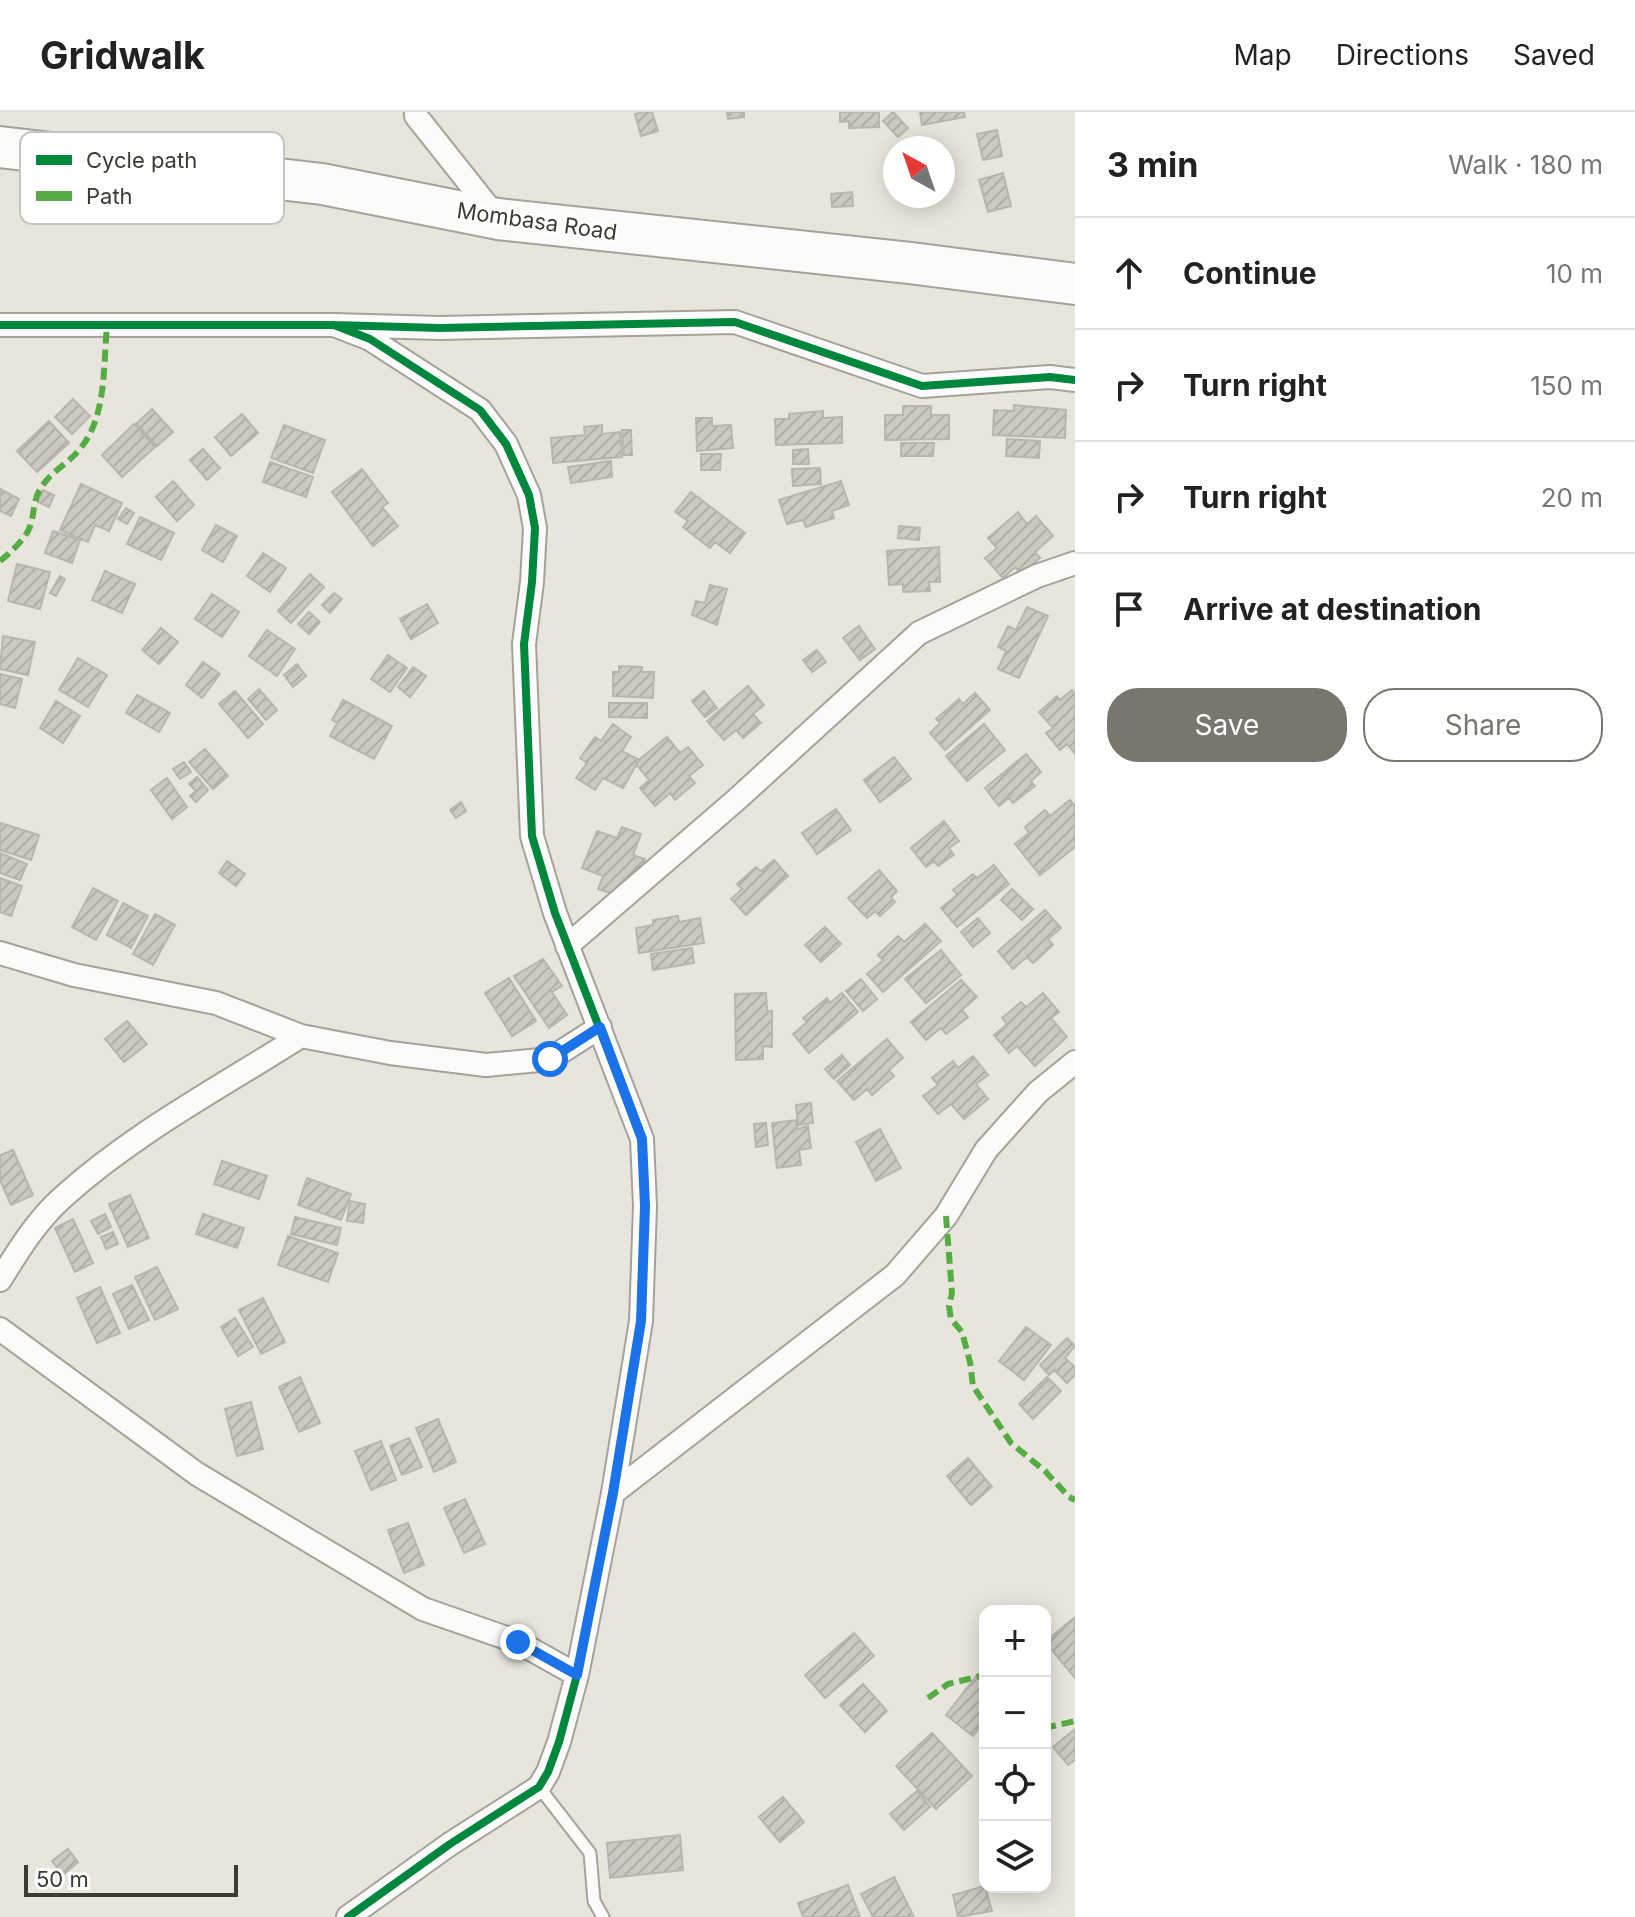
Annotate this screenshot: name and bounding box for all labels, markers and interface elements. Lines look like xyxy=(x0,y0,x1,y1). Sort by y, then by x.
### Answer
text: Gridwalk xyxy=(40,32,205,78)
text: Map xyxy=(1233,38,1292,72)
text: Directions xyxy=(1336,38,1469,72)
text: Saved xyxy=(1513,38,1595,72)
legend xyxy=(20,132,284,224)
north arrow xyxy=(883,136,955,208)
text: 3 min xyxy=(1107,144,1198,185)
text: Cycle path xyxy=(86,147,197,173)
text: Walk · 180 m xyxy=(1448,149,1603,180)
text: Path xyxy=(86,183,133,209)
street label: Mombasa Road xyxy=(455,197,619,245)
icon: ahead xyxy=(1107,251,1151,295)
text: Continue xyxy=(1183,255,1317,291)
text: 10 m xyxy=(1546,258,1603,289)
icon: right xyxy=(1107,363,1151,407)
text: Turn right xyxy=(1183,367,1327,403)
text: 150 m xyxy=(1530,370,1603,401)
icon: right xyxy=(1107,475,1151,519)
text: Turn right xyxy=(1183,479,1327,515)
text: 20 m xyxy=(1541,482,1603,513)
icon: arrive xyxy=(1107,587,1151,631)
text: Arrive at destination xyxy=(1183,591,1481,627)
button: Save xyxy=(1107,688,1347,762)
button: Share xyxy=(1363,688,1603,762)
route start xyxy=(532,1041,568,1077)
map controls xyxy=(979,1605,1051,1893)
button: + xyxy=(979,1605,1051,1677)
route end xyxy=(500,1624,536,1660)
button: − xyxy=(979,1677,1051,1749)
button: locate xyxy=(979,1749,1051,1821)
button: layers xyxy=(979,1821,1051,1893)
scale bar xyxy=(24,1861,238,1897)
text: 50 m xyxy=(36,1866,89,1892)

